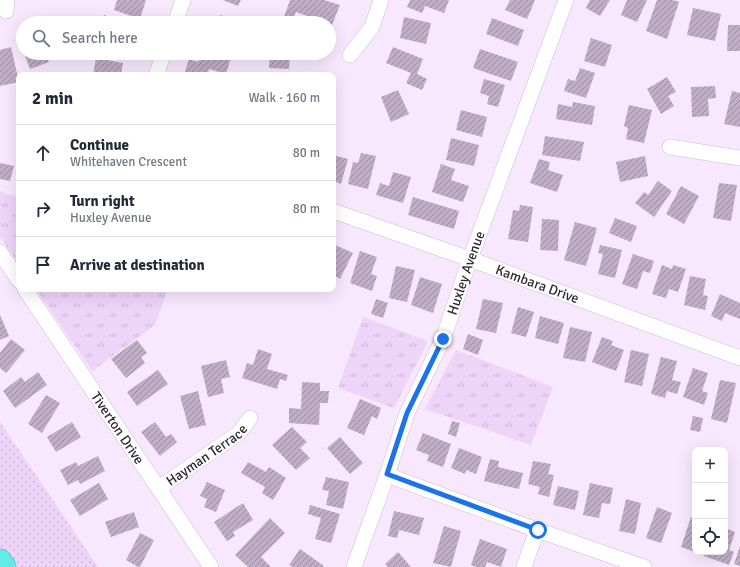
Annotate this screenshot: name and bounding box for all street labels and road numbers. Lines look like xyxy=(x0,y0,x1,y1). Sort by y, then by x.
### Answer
street label: Huxley Avenue xyxy=(443,229,488,317)
street label: Kambara Drive xyxy=(493,261,582,307)
street label: Tiverton Drive xyxy=(88,388,148,467)
street label: Hayman Terrace xyxy=(163,421,251,489)

